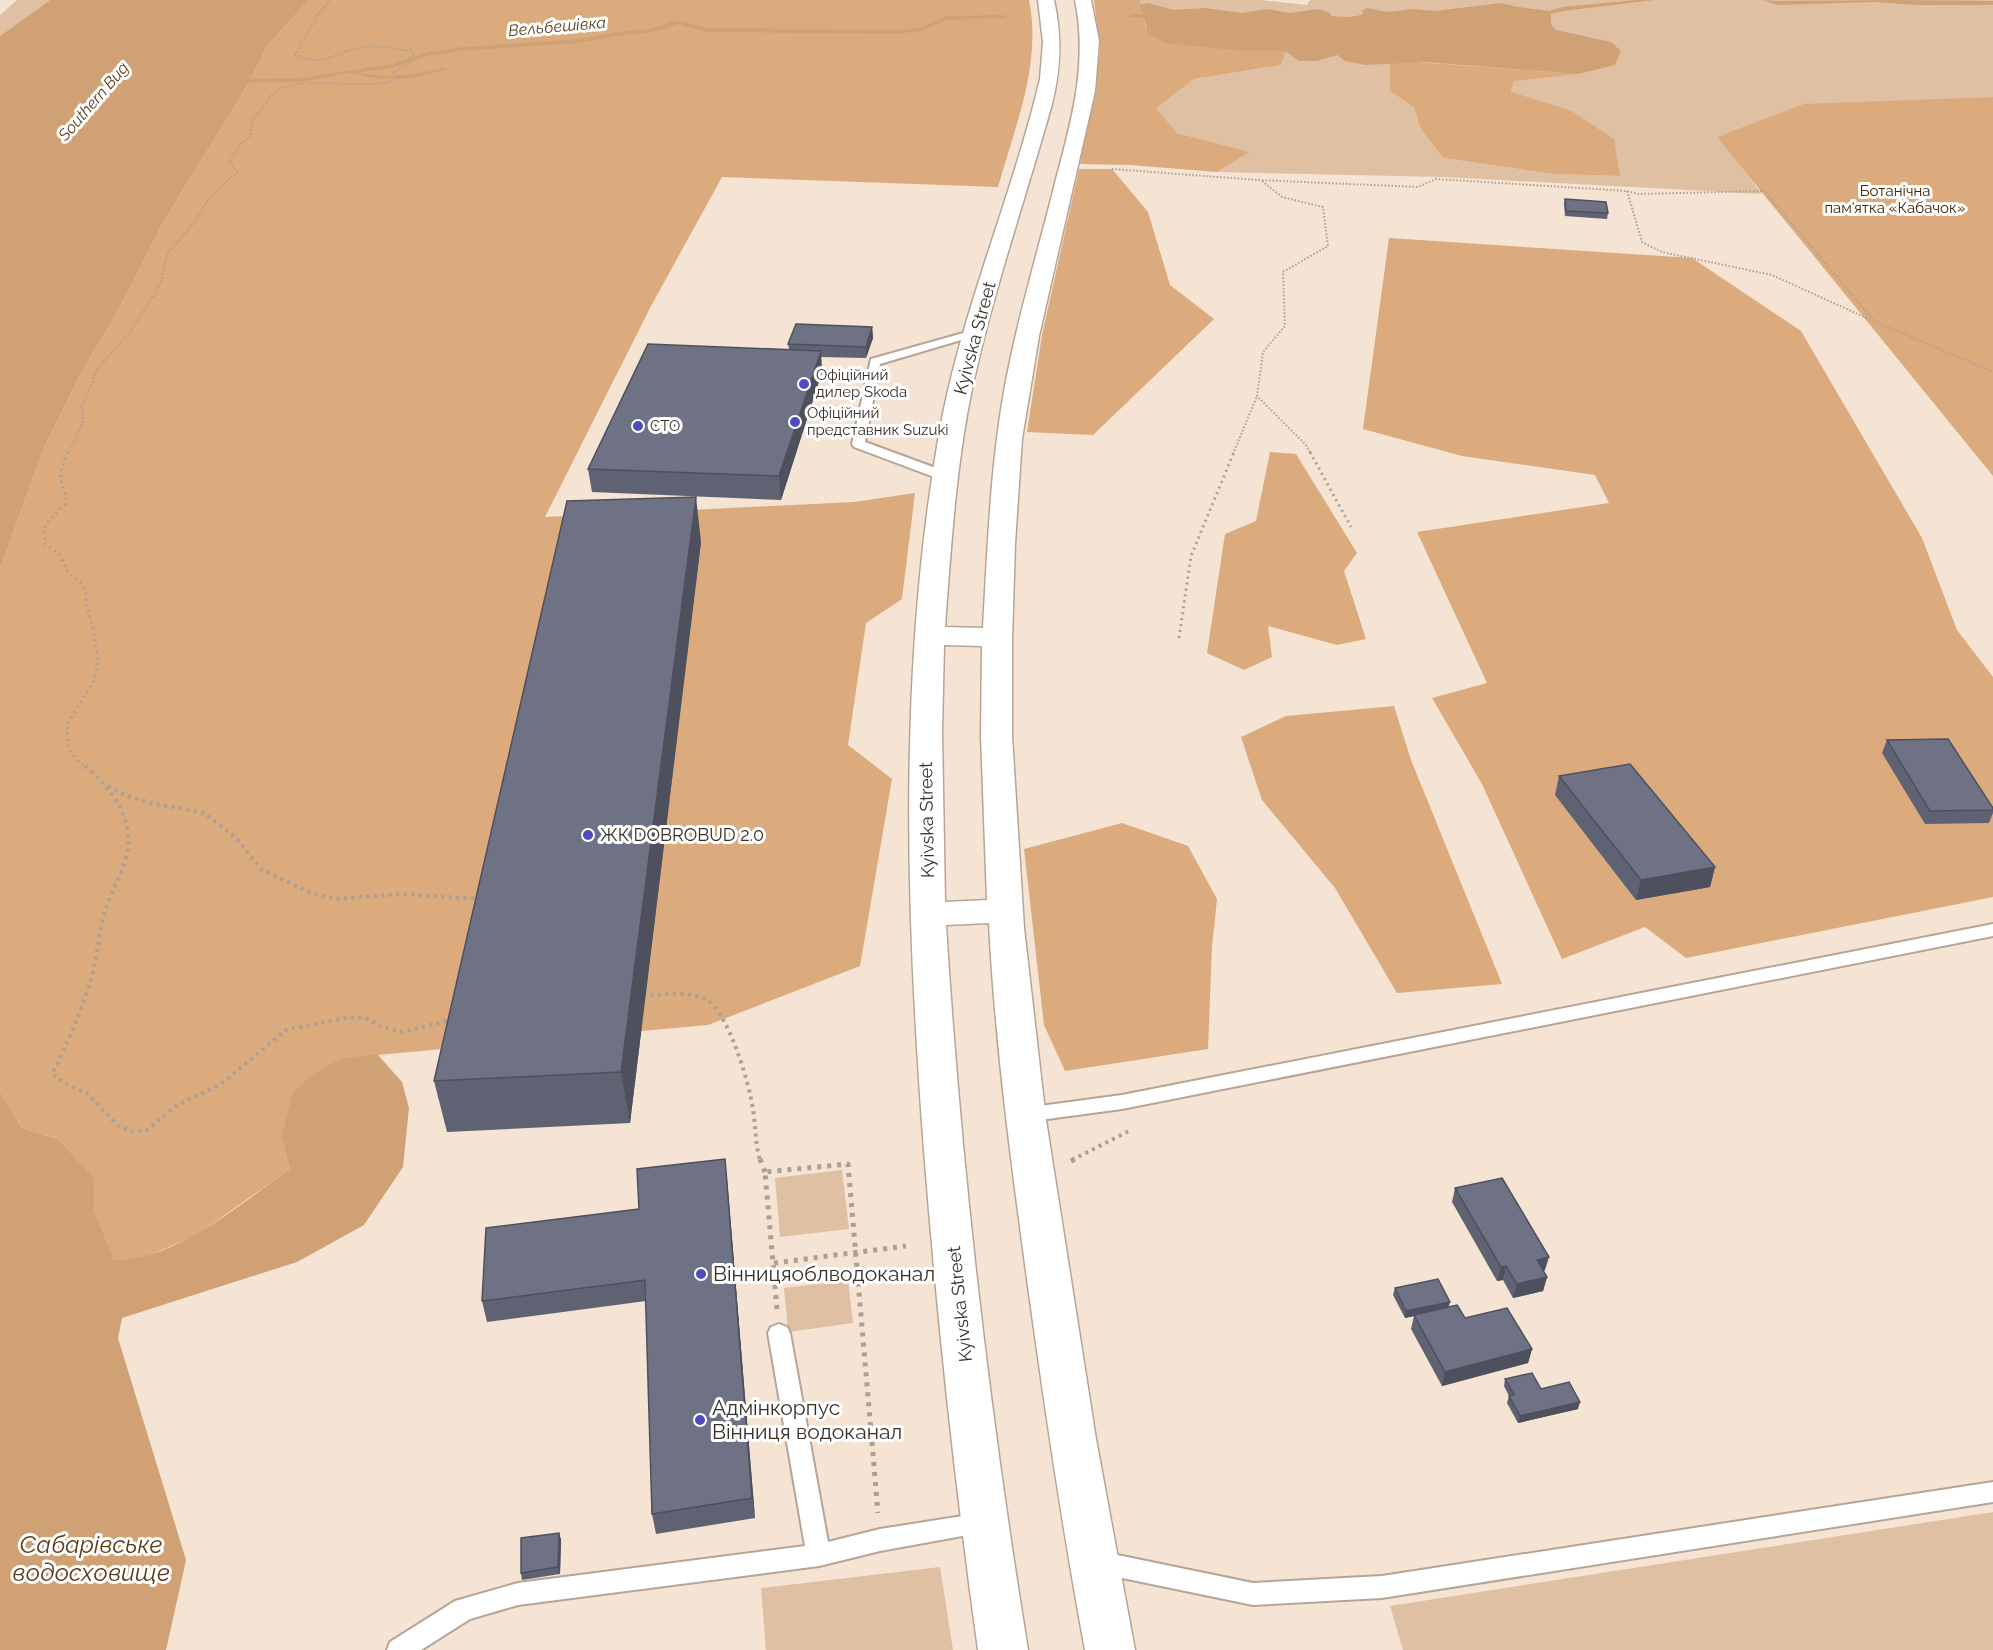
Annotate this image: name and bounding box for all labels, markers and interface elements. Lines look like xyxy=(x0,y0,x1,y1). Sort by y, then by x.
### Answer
water label: Вельбешівка xyxy=(507,13,607,40)
water label: Southern Bug xyxy=(54,58,133,145)
park label: Ботанічна пам'ятка «Кабачок» xyxy=(1825,182,1965,217)
street label: Kyivska Street xyxy=(949,279,1000,397)
place label: Офіційний дилер Skoda xyxy=(816,366,907,401)
marker: Офіційний дилер Skoda xyxy=(797,377,811,391)
place label: Офіційний представник Suzuki xyxy=(807,404,949,439)
marker: Офіційний представник Suzuki xyxy=(788,415,802,429)
place label: СТО xyxy=(650,417,680,435)
marker: СТО xyxy=(631,419,645,433)
street label: Kyivska Street xyxy=(915,762,938,878)
place label: ЖК DOBROBUD 2.0 xyxy=(600,824,764,845)
marker: ЖК DOBROBUD 2.0 xyxy=(581,828,595,842)
street label: Kyivska Street xyxy=(943,1245,976,1363)
place label: Вінницяоблводоканал xyxy=(713,1261,935,1286)
marker: Вінницяоблводоканал xyxy=(694,1267,708,1281)
place label: Адмінкорпус Вінниця водоканал xyxy=(712,1395,902,1444)
marker: Адмінкорпус Вінниця водоканал xyxy=(693,1413,707,1427)
water label: Сабарівське водосховище xyxy=(12,1530,170,1587)

